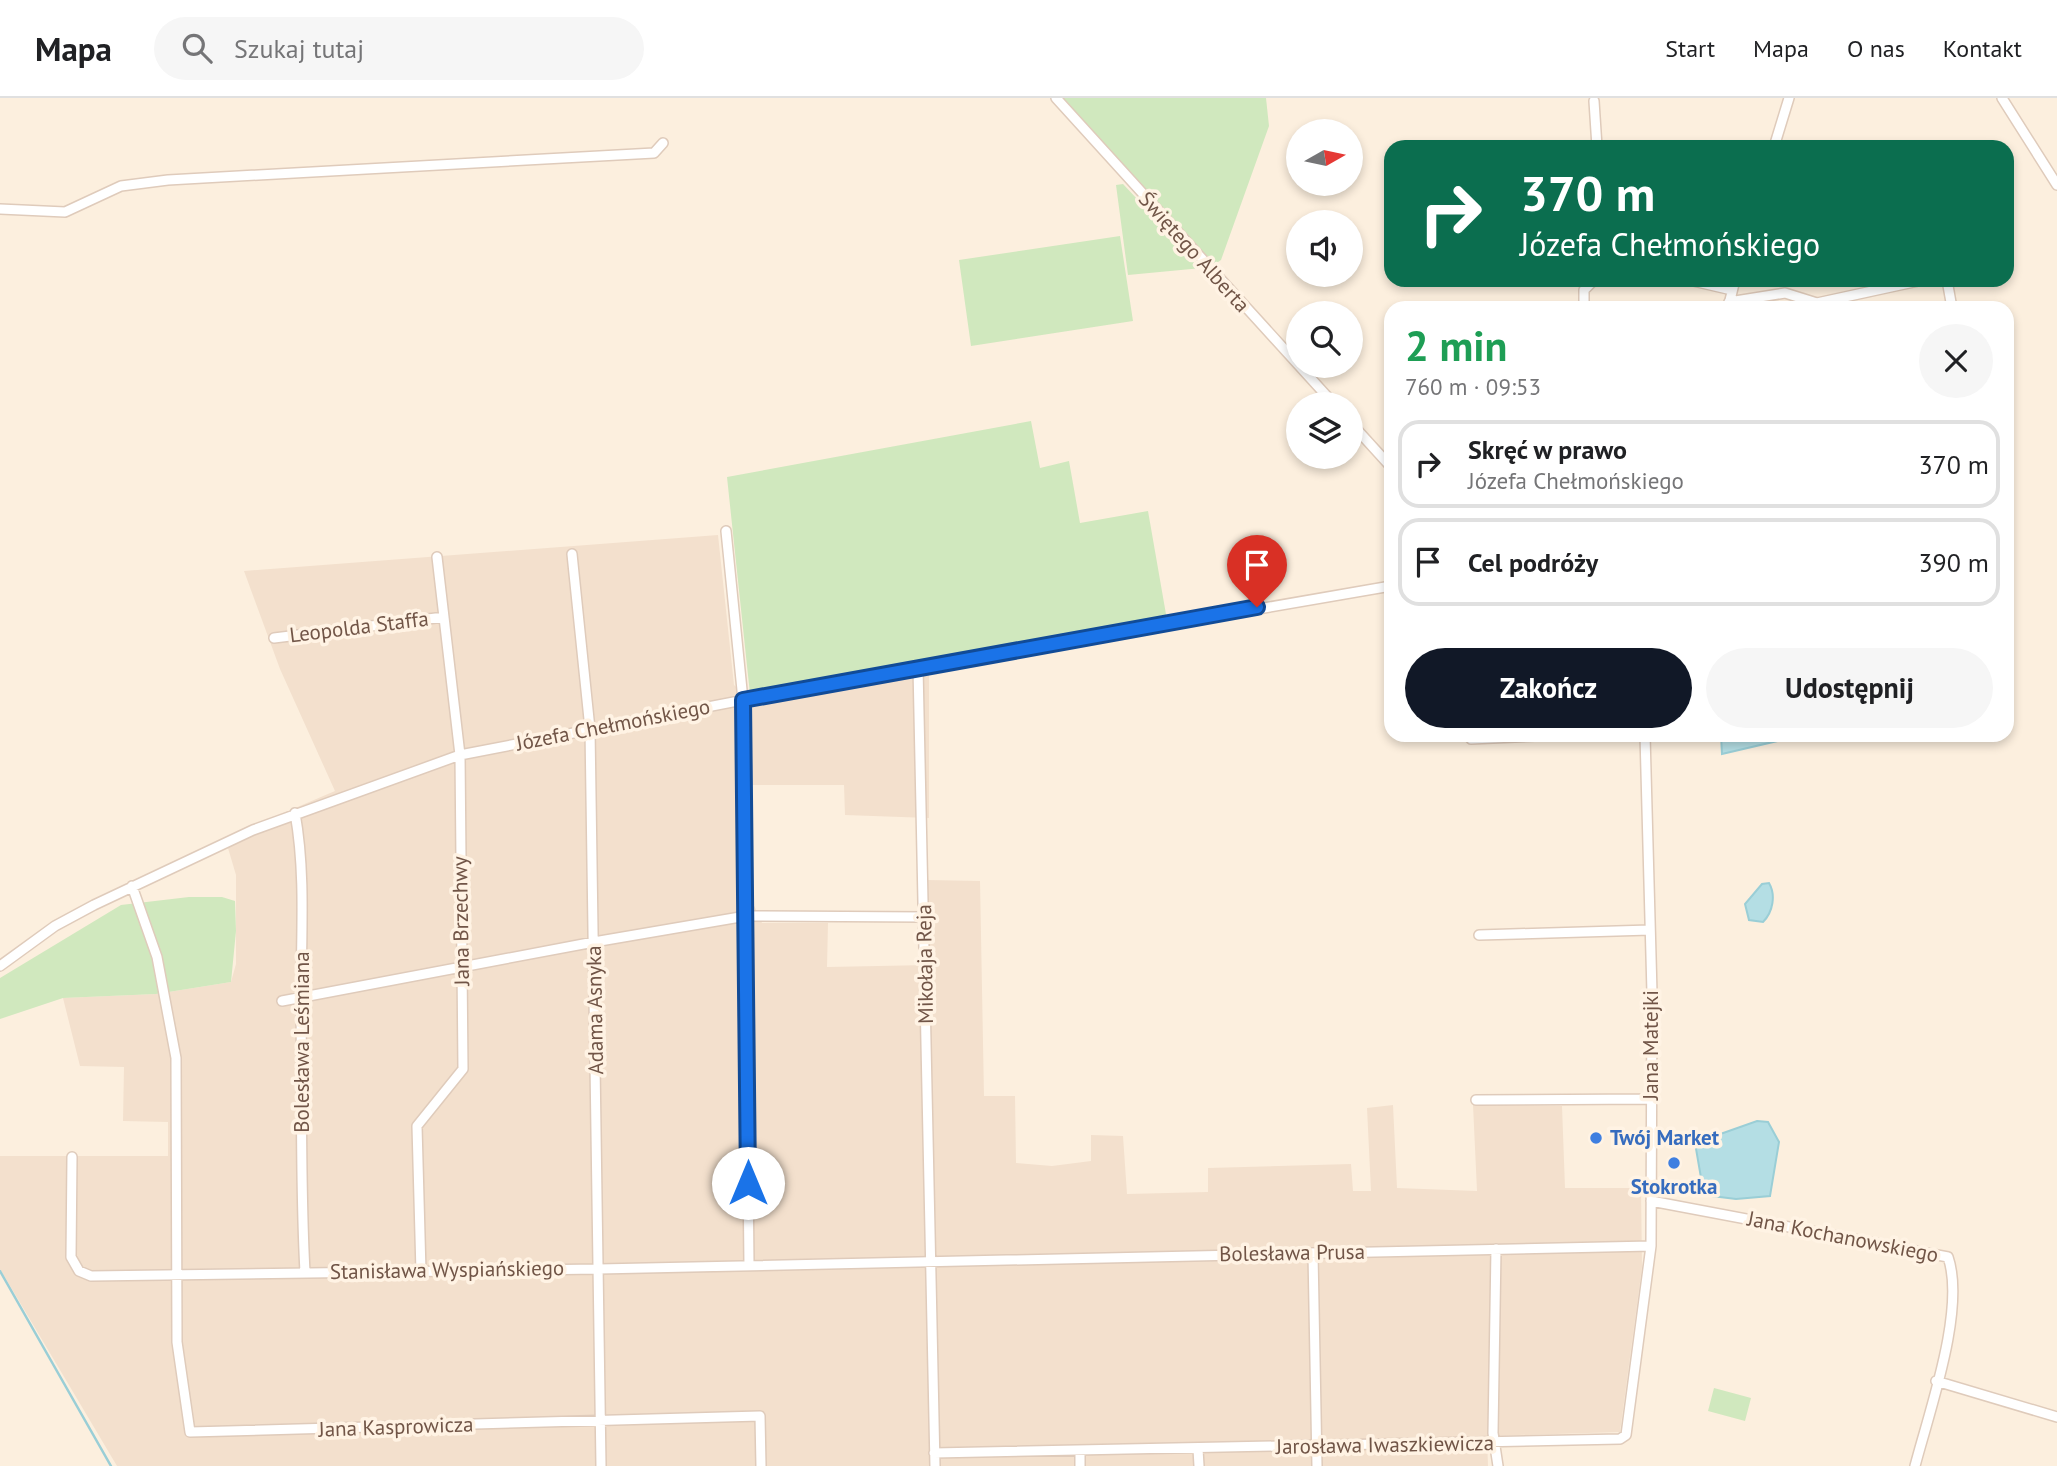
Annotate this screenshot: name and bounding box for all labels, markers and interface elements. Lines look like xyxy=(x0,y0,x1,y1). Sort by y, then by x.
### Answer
search box xyxy=(154,17,644,80)
text: Mapa xyxy=(35,27,112,70)
icon: search xyxy=(178,29,216,67)
text: Szukaj tutaj xyxy=(234,32,364,65)
text: Start xyxy=(1665,33,1715,64)
text: Mapa xyxy=(1753,33,1809,64)
text: O nas xyxy=(1847,33,1905,64)
text: Kontakt xyxy=(1943,33,2022,64)
north arrow xyxy=(1286,119,1363,196)
map controls xyxy=(1286,119,1363,469)
text: 370 m xyxy=(1520,161,1655,225)
icon: right xyxy=(1405,168,1496,259)
street label: Świętego Alberta xyxy=(1133,186,1256,318)
button: sound xyxy=(1286,210,1363,287)
text: Józefa Chełmońskiego xyxy=(1520,223,1820,265)
button: search xyxy=(1286,301,1363,378)
text: 2 min xyxy=(1405,318,1507,373)
button: close xyxy=(1919,324,1993,398)
text: 760 m · 09:53 xyxy=(1405,372,1541,401)
button: layers xyxy=(1286,392,1363,469)
text: Skręć w prawo xyxy=(1468,433,1627,466)
icon: right xyxy=(1409,445,1447,483)
text: 370 m xyxy=(1918,448,1989,481)
text: Józefa Chełmońskiego xyxy=(1468,466,1684,495)
pin xyxy=(1227,535,1287,607)
icon: arrive xyxy=(1409,543,1447,581)
icon: arrive xyxy=(1238,546,1276,584)
text: Cel podróży xyxy=(1468,546,1598,579)
text: 390 m xyxy=(1918,546,1989,579)
street label: Leopolda Staffa xyxy=(288,605,430,648)
button: Zakończ xyxy=(1405,648,1692,728)
button: Udostępnij xyxy=(1706,648,1993,728)
street label: Józefa Chełmońskiego xyxy=(513,692,712,757)
street label: Jana Brzechwy xyxy=(446,856,475,987)
street label: Mikołaja Reja xyxy=(910,904,939,1024)
street label: Adama Asnyka xyxy=(580,945,609,1075)
street label: Bolesława Leśmiana xyxy=(288,951,315,1133)
street label: Jana Matejki xyxy=(1637,990,1664,1101)
place label: Twój Market xyxy=(1610,1124,1720,1151)
marker: Twój Market xyxy=(1588,1130,1604,1146)
position arrow xyxy=(711,1146,785,1220)
marker: Stokrotka xyxy=(1666,1155,1682,1171)
place label: Stokrotka xyxy=(1631,1173,1717,1200)
street label: Jana Kochanowskiego xyxy=(1744,1205,1941,1268)
street label: Bolesława Prusa xyxy=(1219,1238,1365,1267)
street label: Stanisława Wyspiańskiego xyxy=(330,1254,564,1285)
street label: Jana Kasprowicza xyxy=(317,1410,474,1443)
street label: Jarosława Iwaszkiewicza xyxy=(1275,1429,1494,1460)

